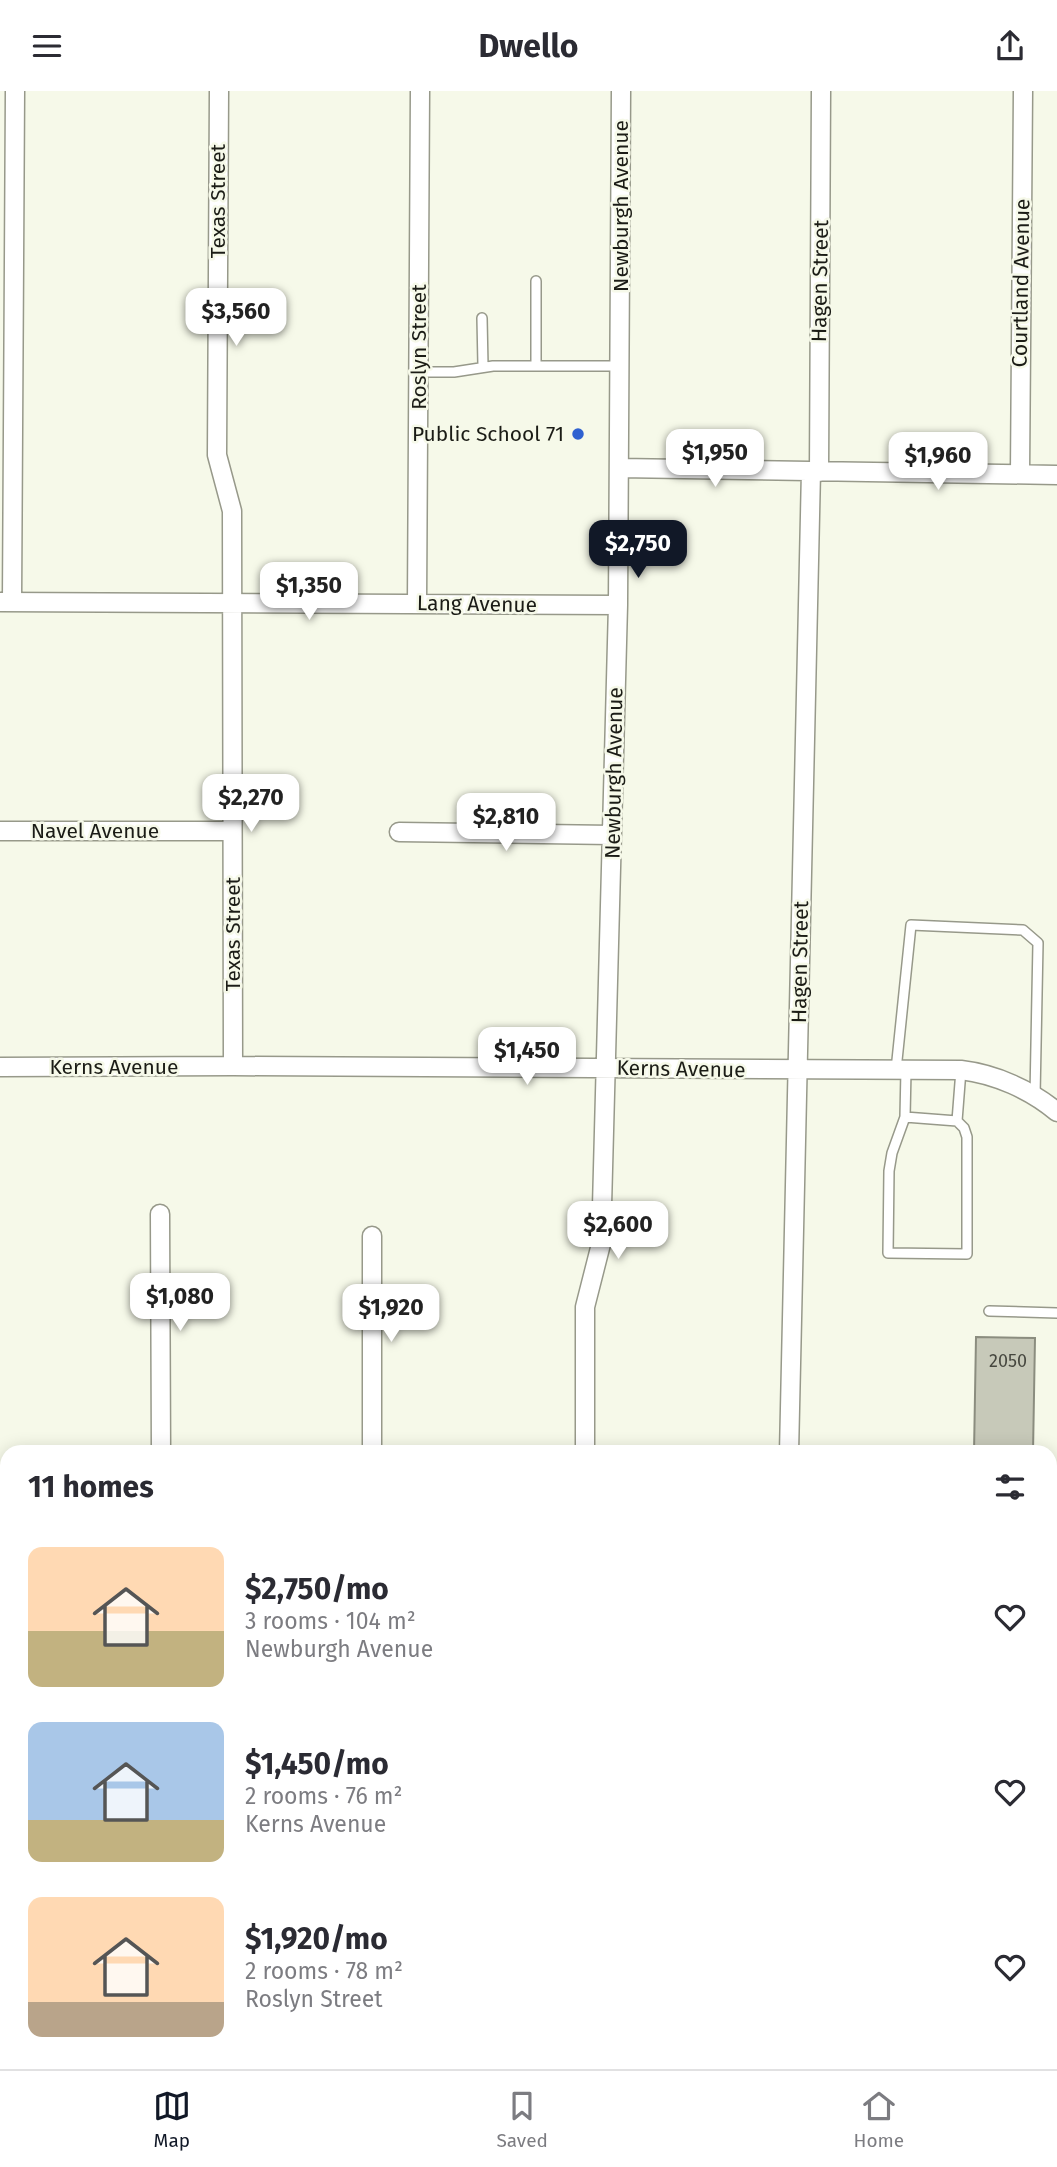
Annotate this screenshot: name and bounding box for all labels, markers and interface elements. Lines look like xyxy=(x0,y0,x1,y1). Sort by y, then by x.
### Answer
icon: menu xyxy=(28,27,66,65)
text: Dwello xyxy=(478,27,579,65)
icon: share xyxy=(991,27,1029,65)
street label: Newburgh Avenue xyxy=(608,120,634,292)
street label: Texas Street xyxy=(205,143,231,258)
street label: Courtland Avenue xyxy=(1007,198,1035,368)
street label: Hagen Street xyxy=(806,219,834,342)
street label: Roslyn Street xyxy=(406,284,432,410)
pin: $3,560 xyxy=(179,289,293,348)
text: $3,560 xyxy=(201,297,271,325)
place label: Public School 71 xyxy=(412,421,564,447)
marker: Public School 71 xyxy=(570,426,586,442)
pin: $1,950 xyxy=(658,429,772,489)
pin: $1,960 xyxy=(881,433,995,492)
text: $1,950 xyxy=(682,438,748,466)
text: $1,960 xyxy=(905,441,971,469)
pin: $2,750 xyxy=(581,521,695,580)
text: $2,750 xyxy=(605,529,671,557)
pin: $1,350 xyxy=(252,563,366,622)
text: $1,350 xyxy=(276,571,342,599)
street label: Lang Avenue xyxy=(417,590,537,618)
street label: Newburgh Avenue xyxy=(600,687,628,859)
pin: $2,270 xyxy=(194,775,308,834)
text: $2,270 xyxy=(218,783,284,811)
pin: $2,810 xyxy=(449,793,563,853)
text: $2,810 xyxy=(473,802,539,830)
street label: Navel Avenue xyxy=(31,818,159,844)
street label: Texas Street xyxy=(220,876,246,991)
street label: Hagen Street xyxy=(786,900,814,1023)
pin: $1,450 xyxy=(470,1027,584,1087)
text: $1,450 xyxy=(494,1036,560,1064)
street label: Kerns Avenue xyxy=(49,1054,179,1080)
street label: Kerns Avenue xyxy=(616,1055,746,1083)
pin: $2,600 xyxy=(561,1201,675,1261)
text: $2,600 xyxy=(583,1210,653,1238)
pin: $1,080 xyxy=(123,1273,237,1333)
text: $1,080 xyxy=(146,1282,214,1310)
pin: $1,920 xyxy=(334,1285,448,1344)
text: $1,920 xyxy=(358,1293,424,1321)
house number: 2050 xyxy=(989,1350,1027,1372)
icon: filters xyxy=(991,1468,1029,1506)
text: 11 homes xyxy=(28,1469,154,1505)
text: $2,750/mo xyxy=(245,1571,389,1607)
icon: home xyxy=(84,1575,168,1659)
icon: heart xyxy=(991,1598,1029,1636)
text: 3 rooms · 104 m² xyxy=(245,1607,416,1635)
text: Newburgh Avenue xyxy=(245,1635,433,1663)
text: $1,450/mo xyxy=(245,1746,389,1782)
icon: home xyxy=(84,1750,168,1834)
icon: heart xyxy=(991,1773,1029,1811)
text: 2 rooms · 76 m² xyxy=(245,1782,403,1810)
text: Kerns Avenue xyxy=(245,1810,386,1838)
text: $1,920/mo xyxy=(245,1921,388,1957)
icon: home xyxy=(84,1925,168,2009)
icon: heart xyxy=(991,1948,1029,1986)
text: 2 rooms · 78 m² xyxy=(245,1957,403,1985)
text: Roslyn Street xyxy=(245,1985,383,2013)
tab: Map xyxy=(153,2087,191,2152)
tab: Saved xyxy=(496,2087,548,2152)
tab: Home xyxy=(854,2087,904,2152)

